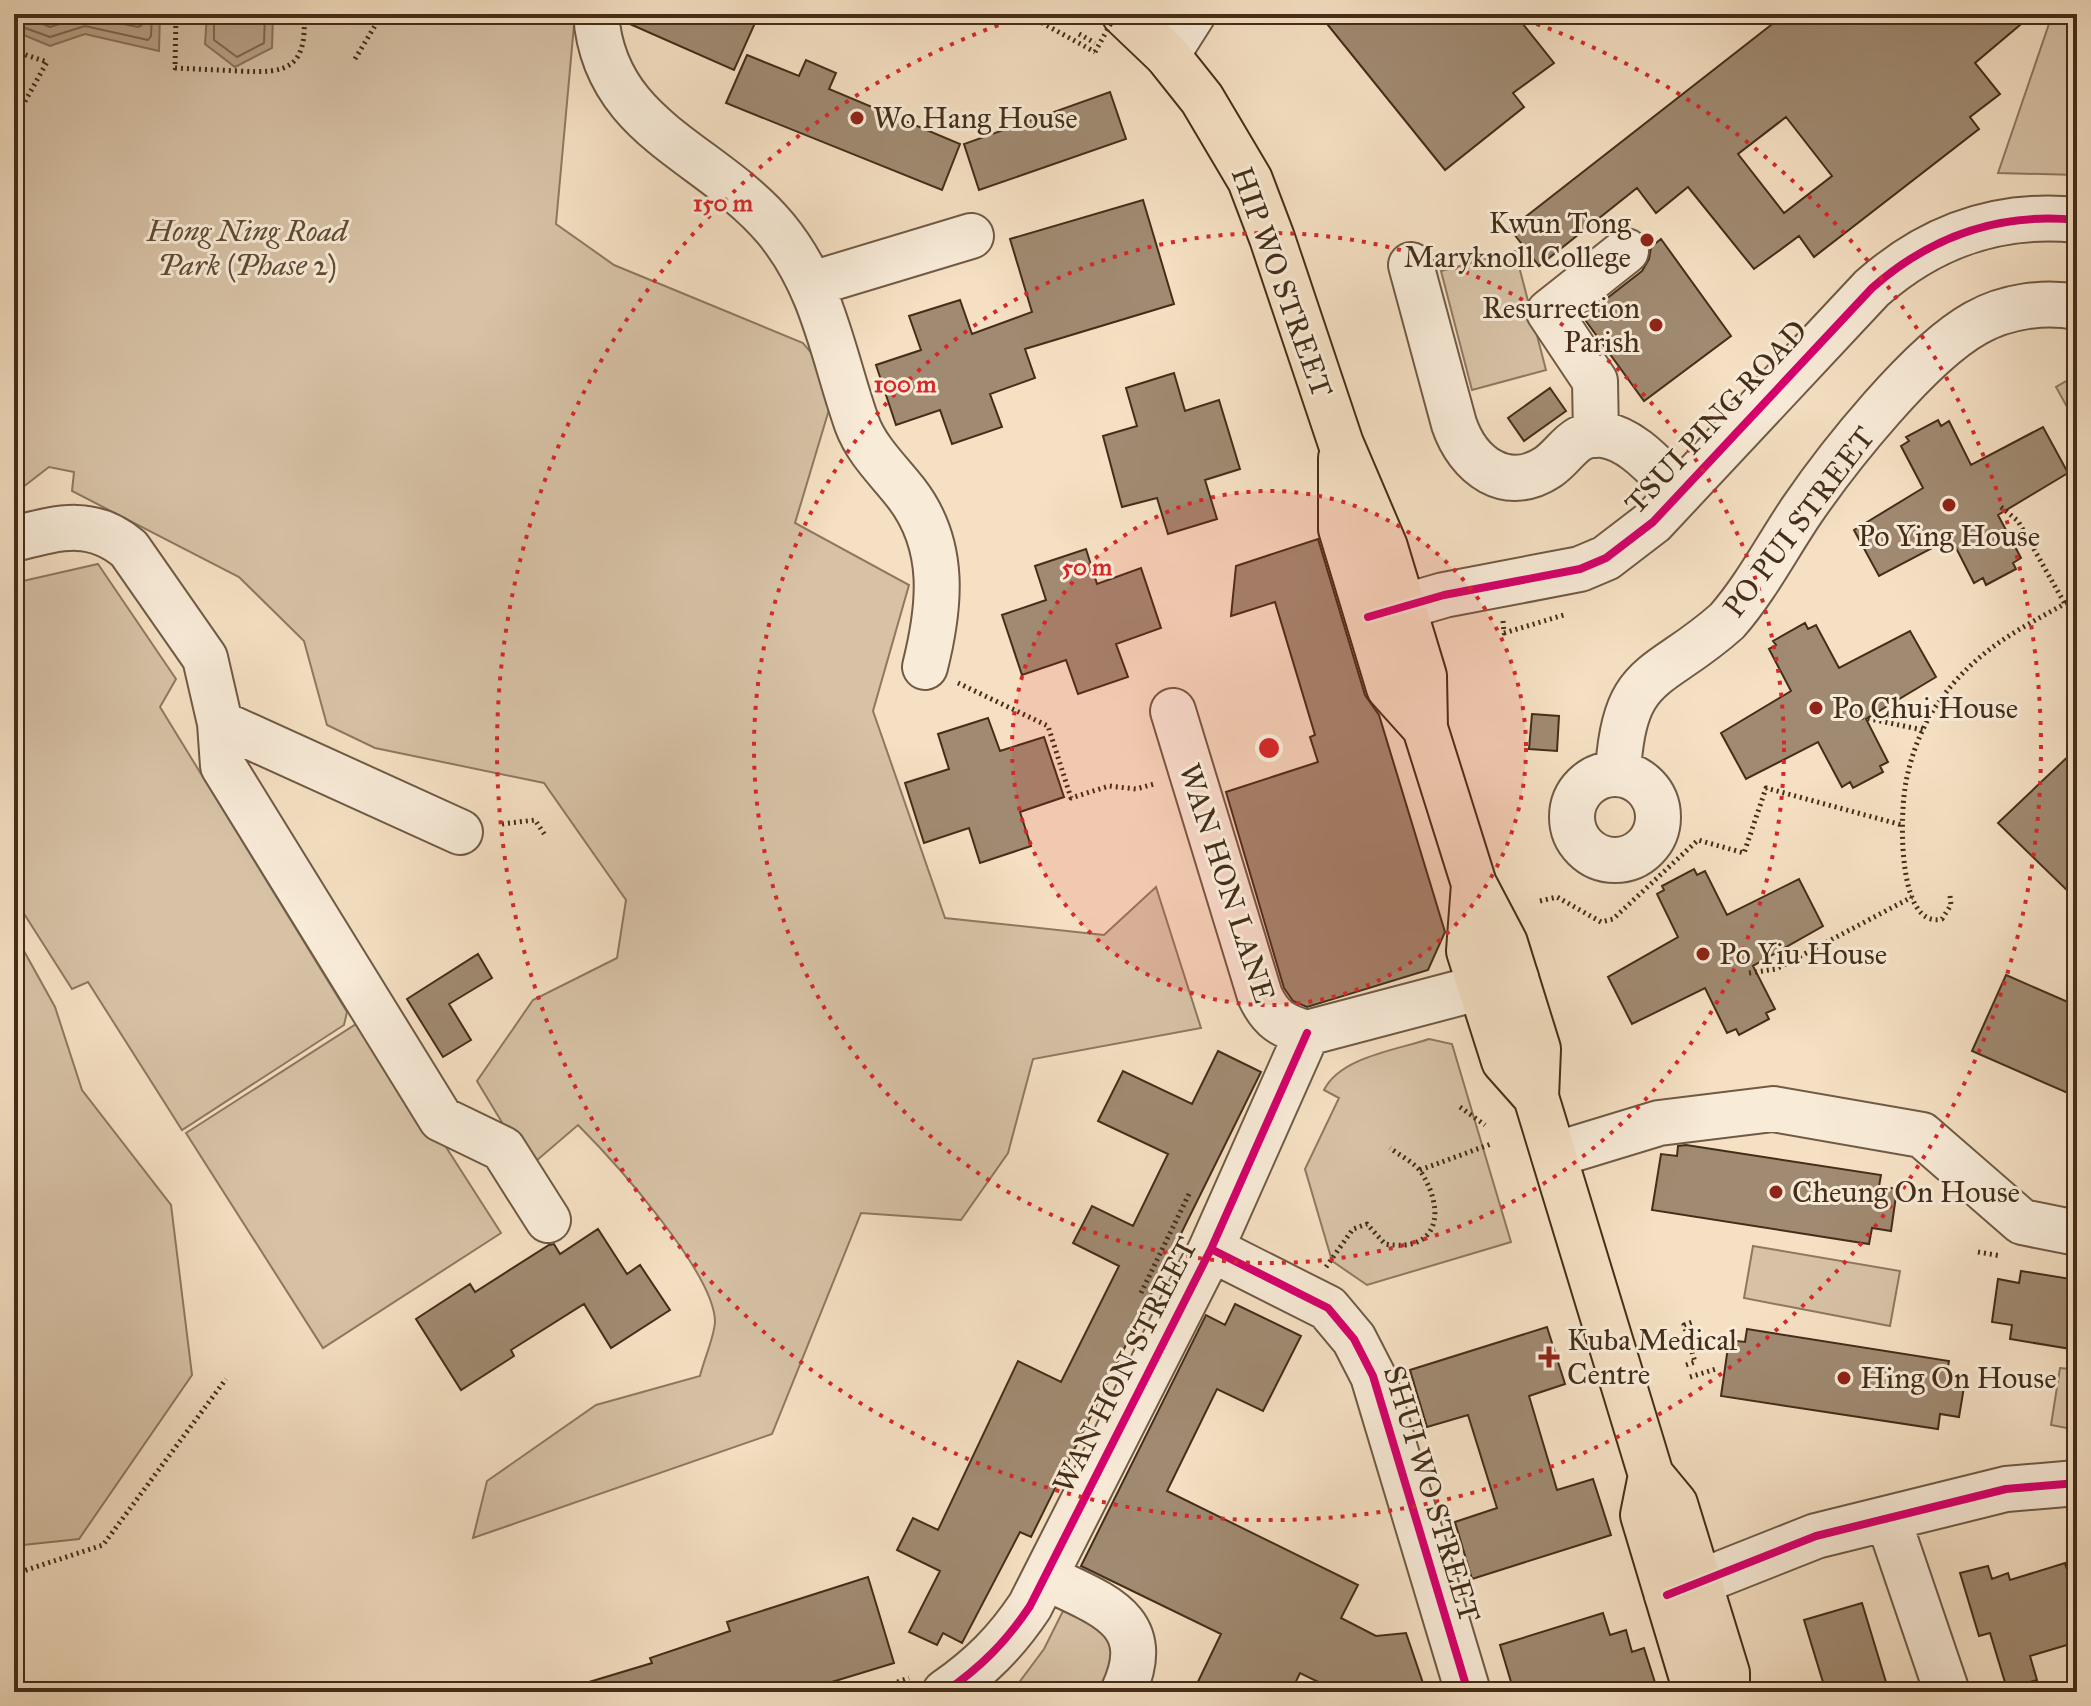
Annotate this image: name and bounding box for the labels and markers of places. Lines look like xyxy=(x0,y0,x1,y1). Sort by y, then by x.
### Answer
place label: Wo Hang House xyxy=(873,100,1078,136)
marker: Wo Hang House xyxy=(848,109,866,127)
place label: Kwun Tong Maryknoll College xyxy=(1403,205,1632,275)
marker: Kwun Tong Maryknoll College xyxy=(1638,231,1656,249)
place label: Resurrection Parish xyxy=(1482,290,1640,360)
marker: Resurrection Parish xyxy=(1647,316,1665,334)
marker: Po Ying House xyxy=(1940,496,1958,514)
place label: Po Ying House xyxy=(1858,518,2040,554)
place label: Po Chui House xyxy=(1832,690,2018,726)
marker: Po Chui House xyxy=(1807,699,1825,717)
centre of rings xyxy=(1255,734,1283,762)
place label: Po Yiu House xyxy=(1719,936,1887,972)
marker: Po Yiu House xyxy=(1694,945,1712,963)
place label: Cheung On House xyxy=(1792,1174,2020,1210)
marker: Cheung On House xyxy=(1767,1183,1785,1201)
place label: Kuba Medical Centre xyxy=(1567,1322,1738,1392)
marker: Kuba Medical Centre xyxy=(1538,1346,1560,1368)
place label: Hing On House xyxy=(1860,1360,2057,1396)
marker: Hing On House xyxy=(1835,1369,1853,1387)

